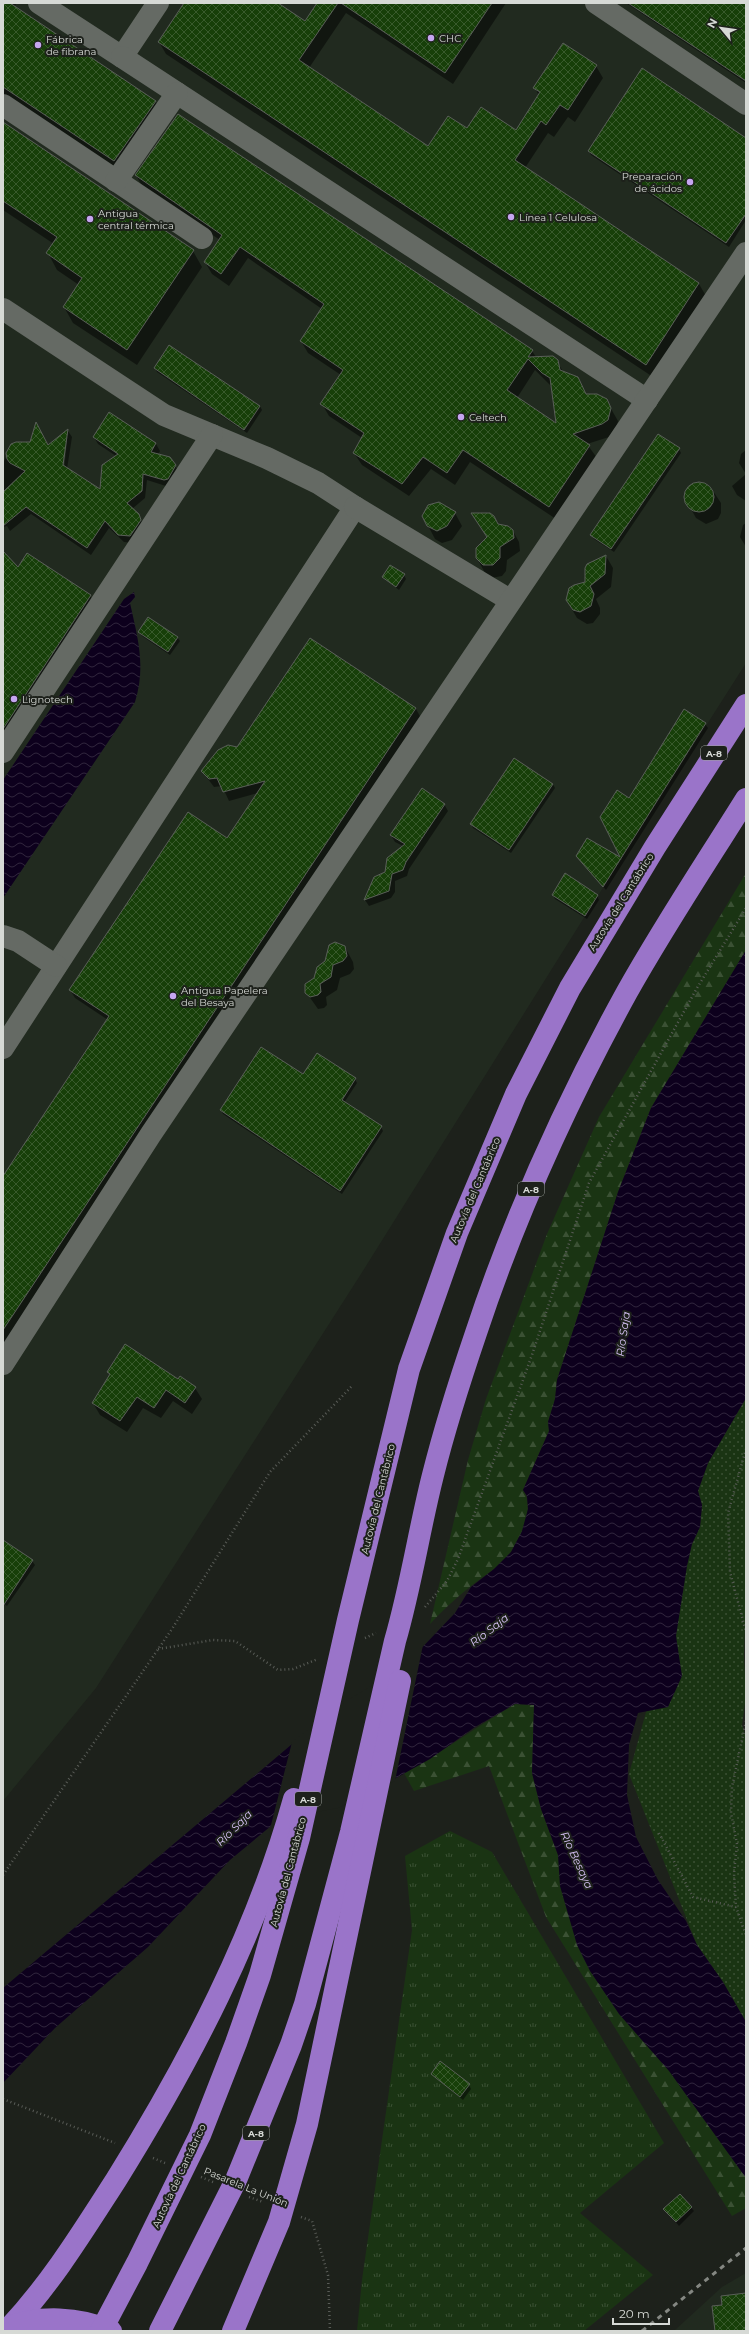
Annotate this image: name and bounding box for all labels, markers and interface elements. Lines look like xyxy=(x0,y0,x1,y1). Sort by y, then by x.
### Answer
north arrow xyxy=(701,8,741,48)
text: N xyxy=(704,16,721,30)
place label: CHC xyxy=(439,32,461,45)
place label: Fábrica de fibrana xyxy=(46,33,96,58)
marker: CHC xyxy=(426,33,436,43)
marker: Fábrica de fibrana xyxy=(33,40,43,50)
place label: Preparación de ácidos xyxy=(622,170,682,195)
marker: Preparación de ácidos xyxy=(685,177,695,187)
place label: Antigua central térmica xyxy=(98,207,174,232)
place label: Línea 1 Celulosa xyxy=(519,211,597,224)
marker: Línea 1 Celulosa xyxy=(506,212,516,222)
marker: Antigua central térmica xyxy=(85,214,95,224)
place label: Celtech xyxy=(469,411,507,424)
marker: Celtech xyxy=(456,412,466,422)
place label: Lignotech xyxy=(22,693,73,706)
marker: Lignotech xyxy=(9,694,19,704)
road number: A-8 xyxy=(701,746,727,760)
street label: Autovía del Cantábrico xyxy=(585,851,657,953)
place label: Antigua Papelera del Besaya xyxy=(181,984,268,1009)
marker: Antigua Papelera del Besaya xyxy=(168,991,178,1001)
street label: Autovía del Cantábrico xyxy=(447,1135,503,1245)
road number: A-8 xyxy=(518,1182,544,1196)
water label: Río Saja xyxy=(613,1311,633,1357)
street label: Autovía del Cantábrico xyxy=(358,1443,398,1555)
water label: Río Saja xyxy=(467,1611,511,1649)
road number: A-8 xyxy=(295,1792,321,1806)
water label: Río Saja xyxy=(213,1807,255,1849)
street label: Autovía del Cantábrico xyxy=(267,1816,309,1928)
water label: Río Besaya xyxy=(558,1829,596,1891)
street label: Autovía del Cantábrico xyxy=(149,2122,209,2230)
road number: A-8 xyxy=(243,2126,269,2140)
street label: Pasarela La Unión xyxy=(202,2164,290,2210)
scale bar xyxy=(613,2300,669,2326)
text: 20 m xyxy=(619,2306,650,2321)

